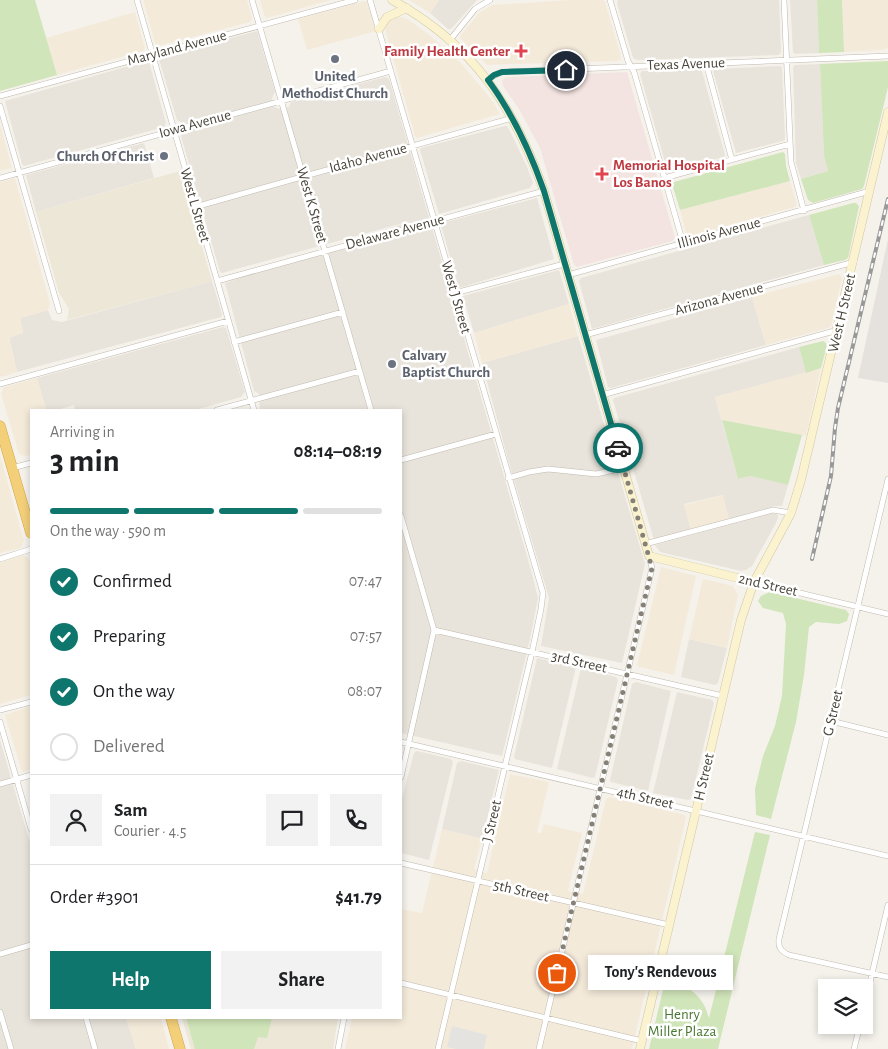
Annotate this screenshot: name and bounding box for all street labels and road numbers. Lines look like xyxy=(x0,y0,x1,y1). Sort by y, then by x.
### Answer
street label: Maryland Avenue xyxy=(126,28,228,68)
street label: Texas Avenue xyxy=(647,55,725,73)
street label: Iowa Avenue xyxy=(157,107,233,141)
street label: Idaho Avenue xyxy=(328,140,409,176)
street label: West K Street xyxy=(294,165,330,245)
street label: West L Street xyxy=(177,166,213,244)
street label: Delaware Avenue xyxy=(344,212,446,252)
street label: Illinois Avenue xyxy=(676,215,762,251)
street label: West J Street xyxy=(438,259,474,335)
street label: West H Street xyxy=(826,272,858,354)
street label: Arizona Avenue xyxy=(673,280,765,318)
street label: 2nd Street xyxy=(737,571,799,599)
street label: 3rd Street xyxy=(550,648,608,676)
street label: G Street xyxy=(820,688,846,737)
street label: H Street xyxy=(691,752,717,802)
street label: 4th Street xyxy=(615,784,675,812)
street label: J Street xyxy=(480,798,504,843)
street label: 5th Street xyxy=(492,877,550,905)

